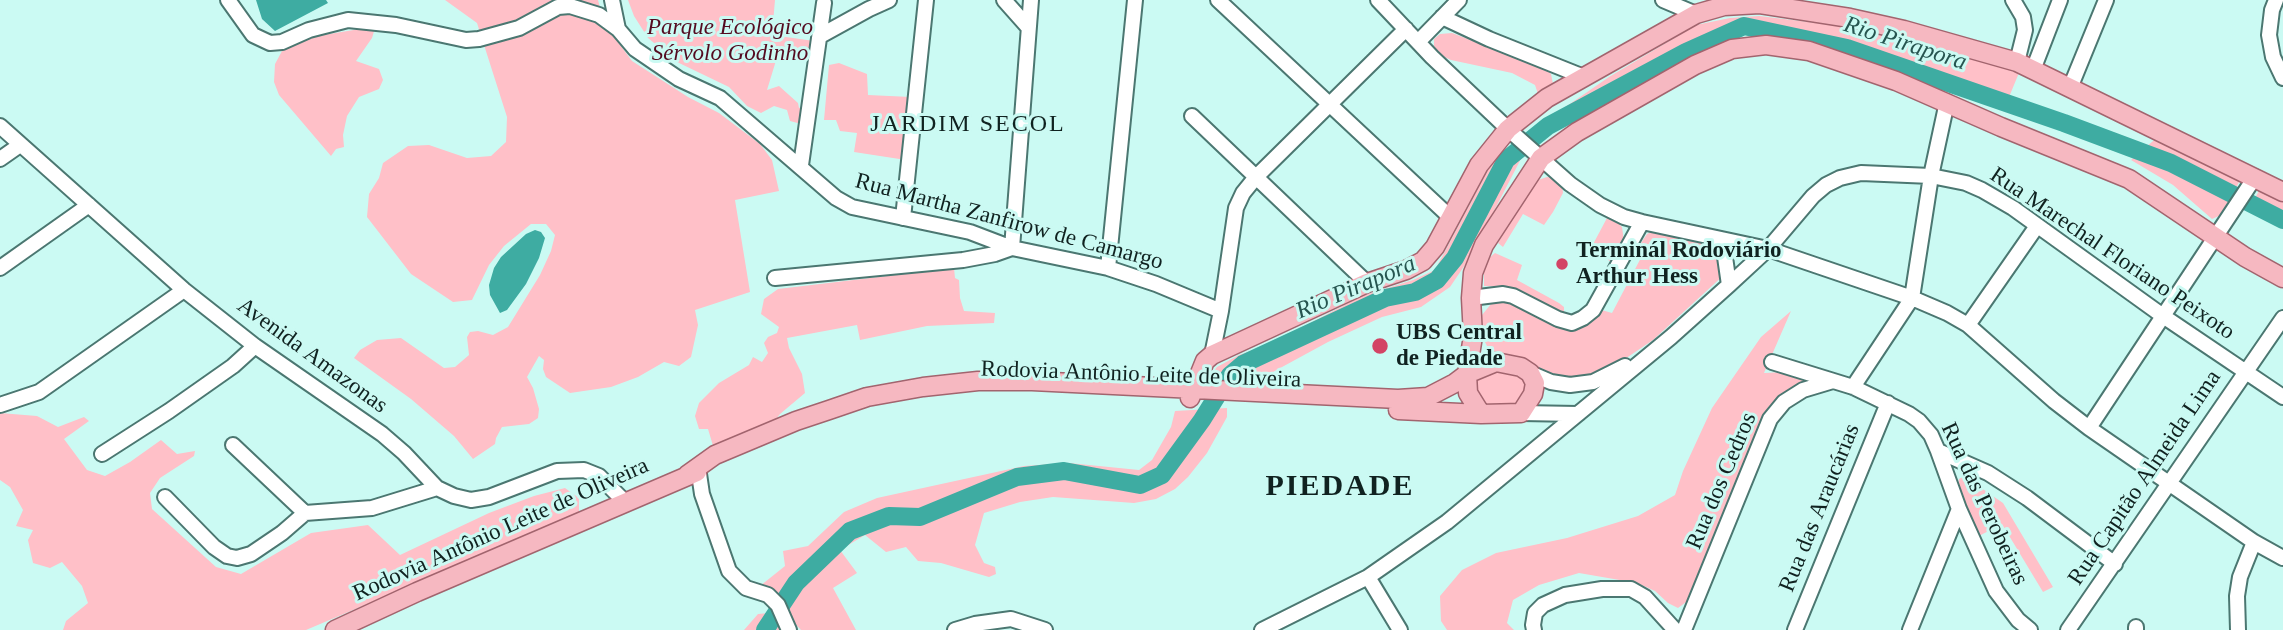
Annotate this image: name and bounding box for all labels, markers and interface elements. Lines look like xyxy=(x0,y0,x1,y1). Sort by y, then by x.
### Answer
water label: Rio Pirapora xyxy=(1840,11,1970,77)
park label: Parque Ecológico Sérvolo Godinho xyxy=(647,14,813,68)
district label: JARDIM SECOL xyxy=(872,111,1064,139)
street label: Rua Marechal Floriano Peixoto xyxy=(1984,162,2240,346)
street label: Rua Martha Zanfirow de Camargo xyxy=(852,168,1166,276)
place label: Terminál Rodoviário Arthur Hess xyxy=(1576,237,1782,291)
water label: Rio Pirapora xyxy=(1292,250,1420,326)
marker: Terminál Rodoviário Arthur Hess xyxy=(1554,256,1570,272)
street label: Avenida Amazonas xyxy=(231,292,393,420)
place label: UBS Central de Piedade xyxy=(1396,319,1522,373)
marker: UBS Central de Piedade xyxy=(1370,336,1390,356)
street label: Rodovia Antônio Leite de Oliveira xyxy=(980,356,1302,394)
street label: Rua Capitão Almeida Lima xyxy=(2063,365,2227,591)
street label: Rua dos Cedros xyxy=(1681,409,1763,553)
street label: Rua das Perobeiras xyxy=(1934,418,2034,590)
street label: Rua das Araucárias xyxy=(1774,420,1866,596)
street label: Rodovia Antônio Leite de Oliveira xyxy=(349,452,653,608)
district label: PIEDADE xyxy=(1266,469,1414,505)

